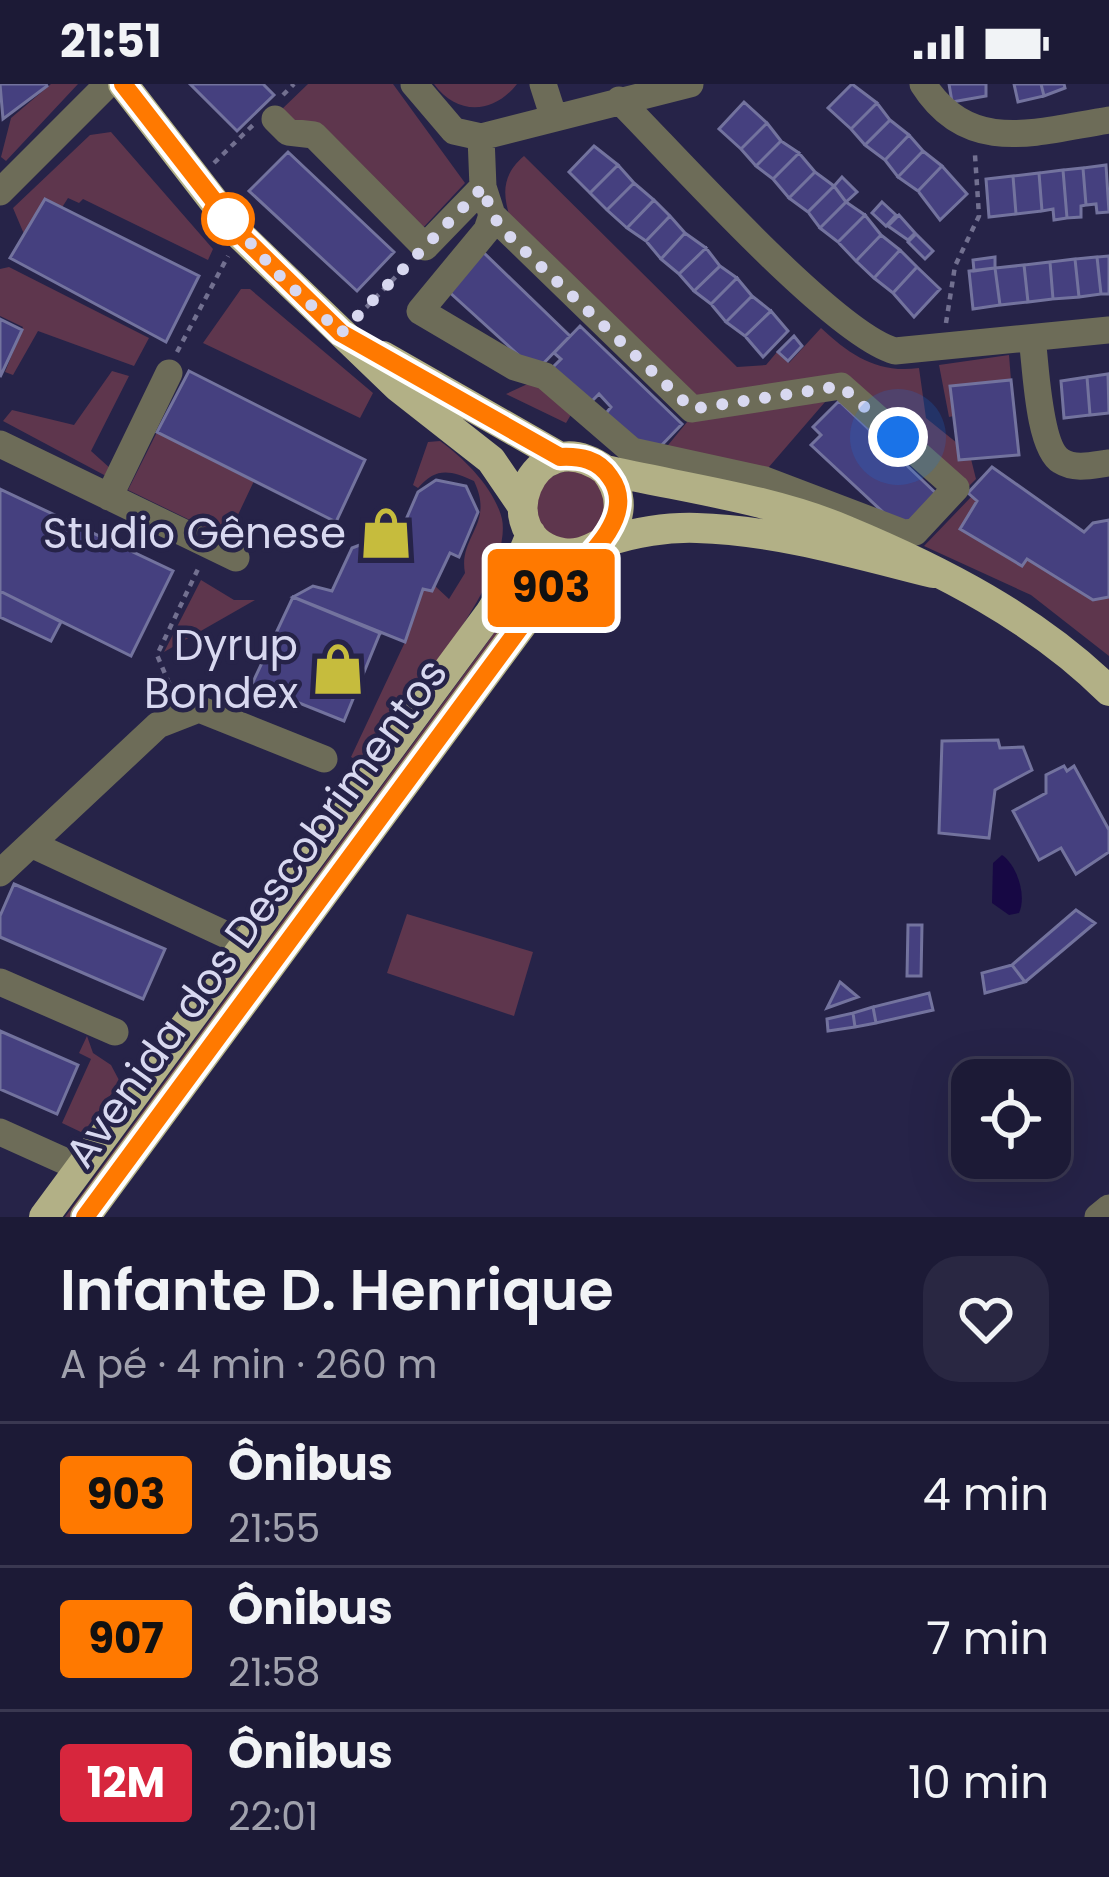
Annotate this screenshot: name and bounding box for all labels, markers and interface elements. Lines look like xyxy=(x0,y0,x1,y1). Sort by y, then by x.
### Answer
text: 21:51 xyxy=(60,10,162,73)
unlabelled marker xyxy=(203,194,253,244)
your location xyxy=(868,407,928,467)
place label: Studio Gênese xyxy=(43,504,346,563)
shop icon: Studio Gênese xyxy=(357,504,415,562)
line badge: 903 xyxy=(482,549,620,627)
text: 903 xyxy=(512,558,590,617)
place label: Dyrup Bondex xyxy=(144,616,298,723)
shop icon: Dyrup Bondex xyxy=(309,640,367,698)
street label: Avenida dos Descobrimentos xyxy=(51,646,461,1180)
map controls xyxy=(951,1059,1071,1179)
button: locate xyxy=(951,1059,1071,1179)
text: Infante D. Henrique xyxy=(60,1250,614,1330)
button: heart xyxy=(923,1256,1049,1382)
text: A pé · 4 min · 260 m xyxy=(60,1337,437,1392)
text: Ônibus xyxy=(228,1433,393,1496)
text: 4 min xyxy=(922,1463,1049,1526)
text: 903 xyxy=(87,1465,165,1524)
text: 21:55 xyxy=(228,1501,320,1556)
text: Ônibus xyxy=(228,1577,393,1640)
text: 7 min xyxy=(926,1607,1049,1670)
text: 907 xyxy=(88,1609,164,1668)
text: 21:58 xyxy=(228,1645,320,1700)
text: Ônibus xyxy=(228,1721,393,1784)
text: 10 min xyxy=(908,1751,1049,1814)
text: 12M xyxy=(87,1753,165,1812)
text: 22:01 xyxy=(228,1789,318,1844)

